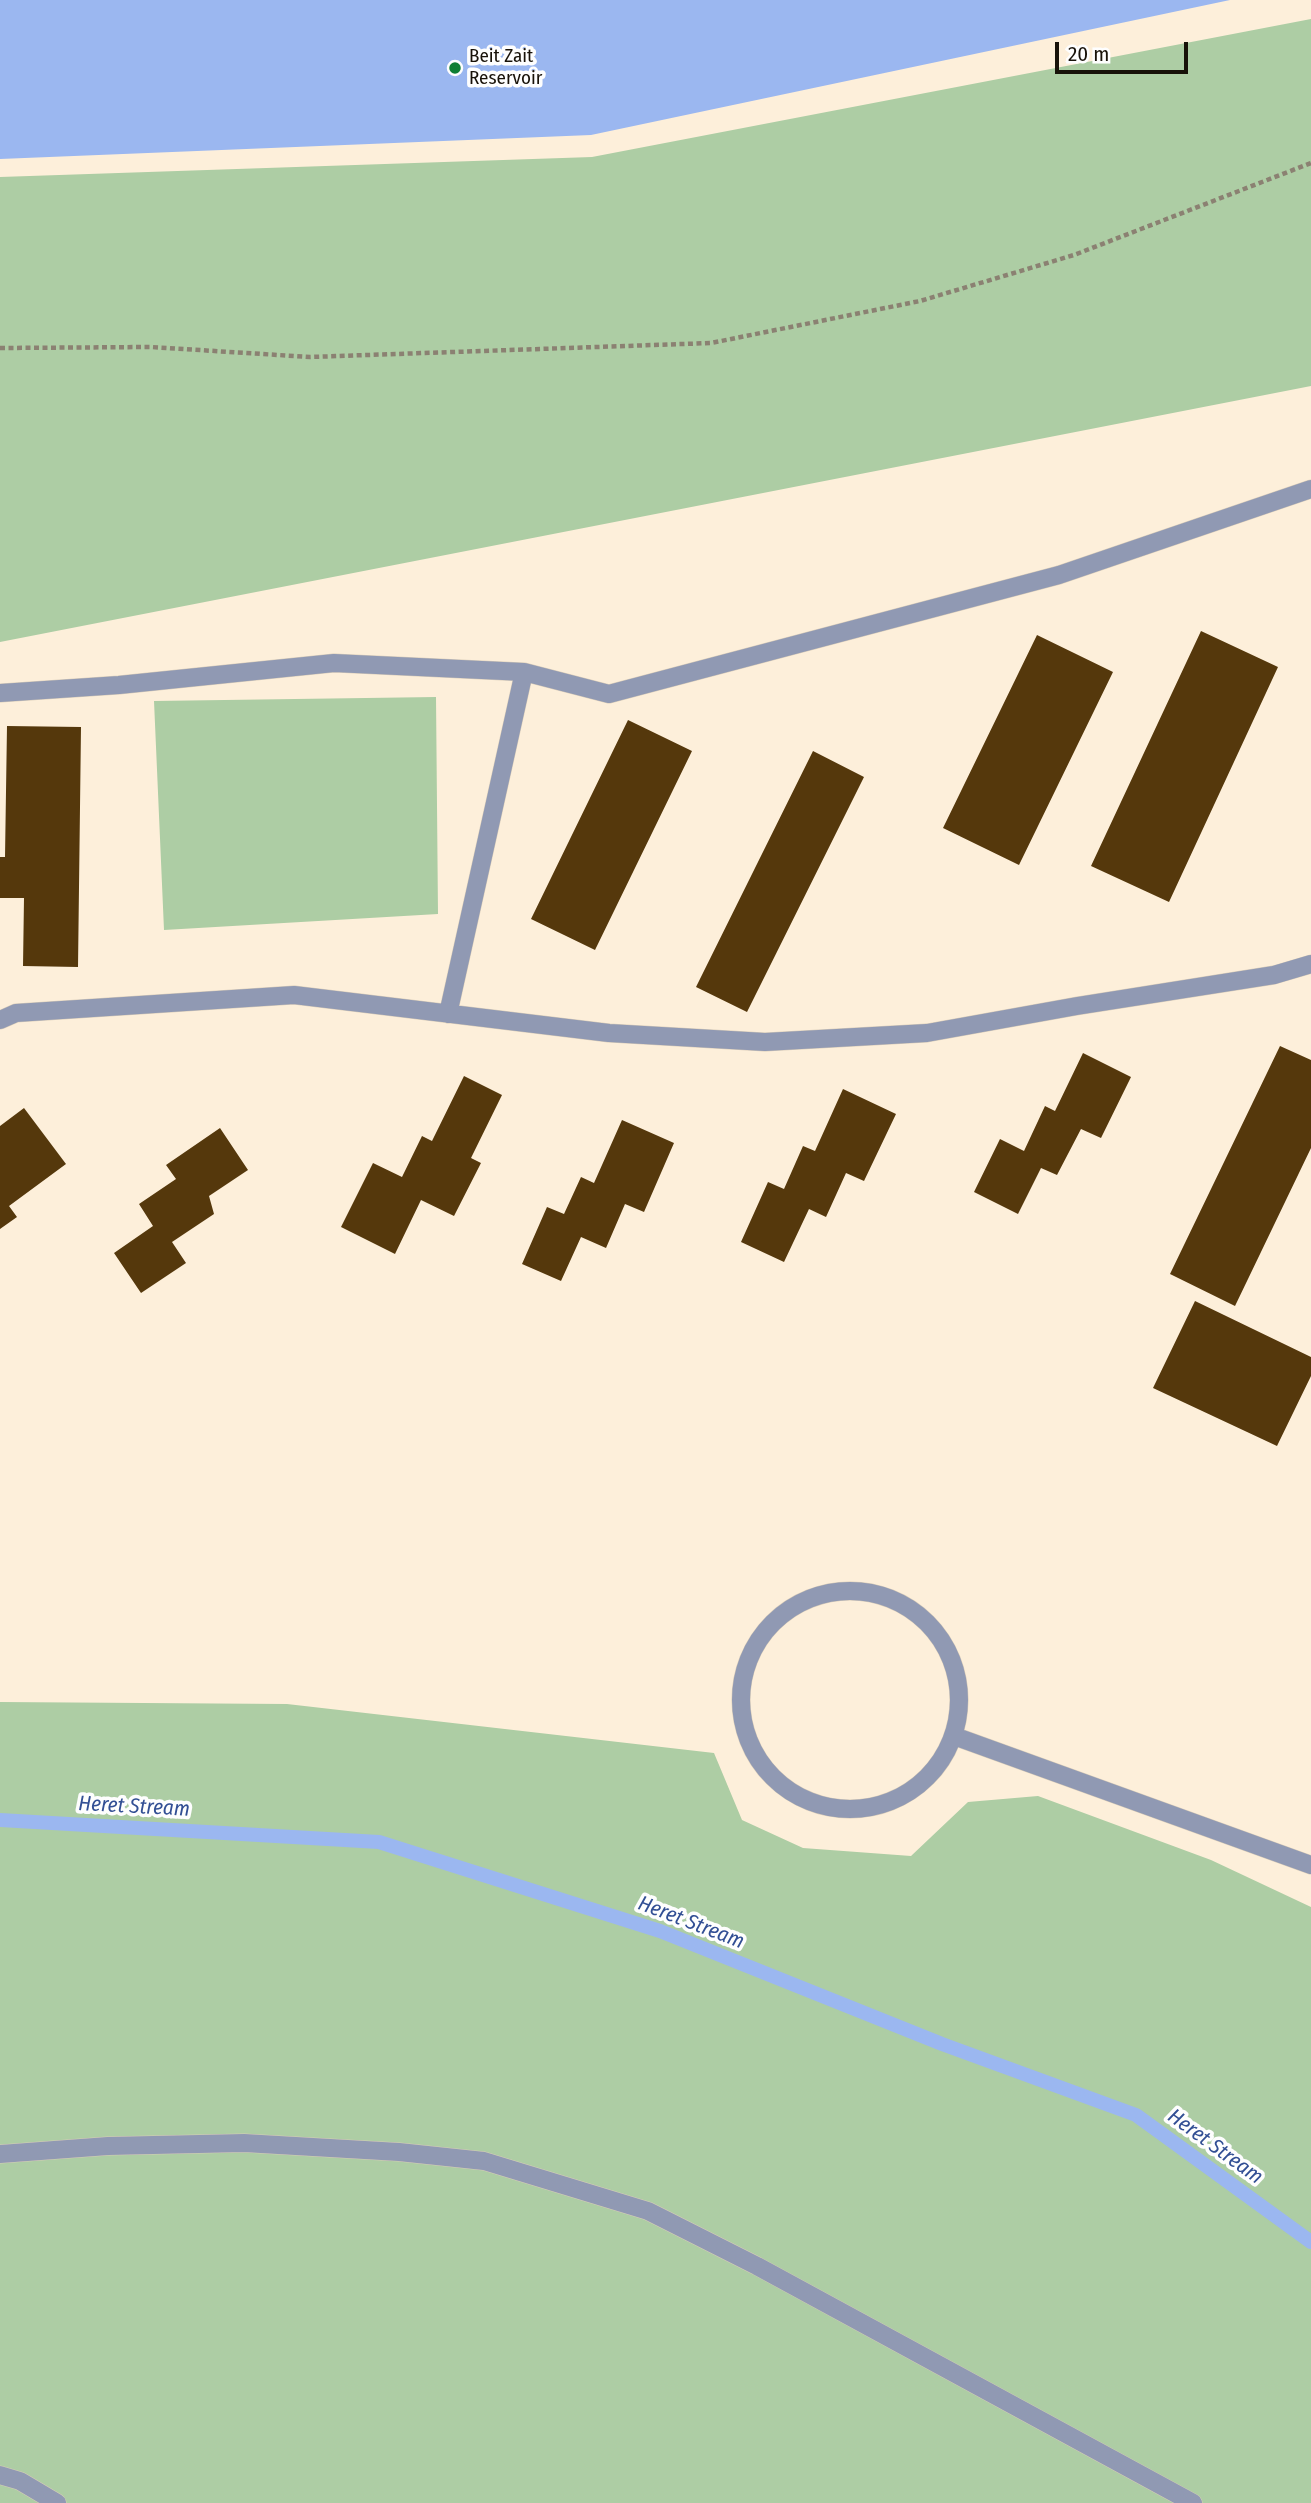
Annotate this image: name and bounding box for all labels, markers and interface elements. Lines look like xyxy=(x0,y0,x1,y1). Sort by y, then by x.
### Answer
scale bar xyxy=(1059,28,1192,72)
text: 20 m xyxy=(1068,41,1109,67)
place label: Beit Zait Reservoir xyxy=(469,46,542,90)
marker: Beit Zait Reservoir xyxy=(447,60,463,76)
water label: Heret Stream xyxy=(78,1791,190,1823)
water label: Heret Stream xyxy=(634,1891,748,1955)
water label: Heret Stream xyxy=(1162,2104,1268,2190)

